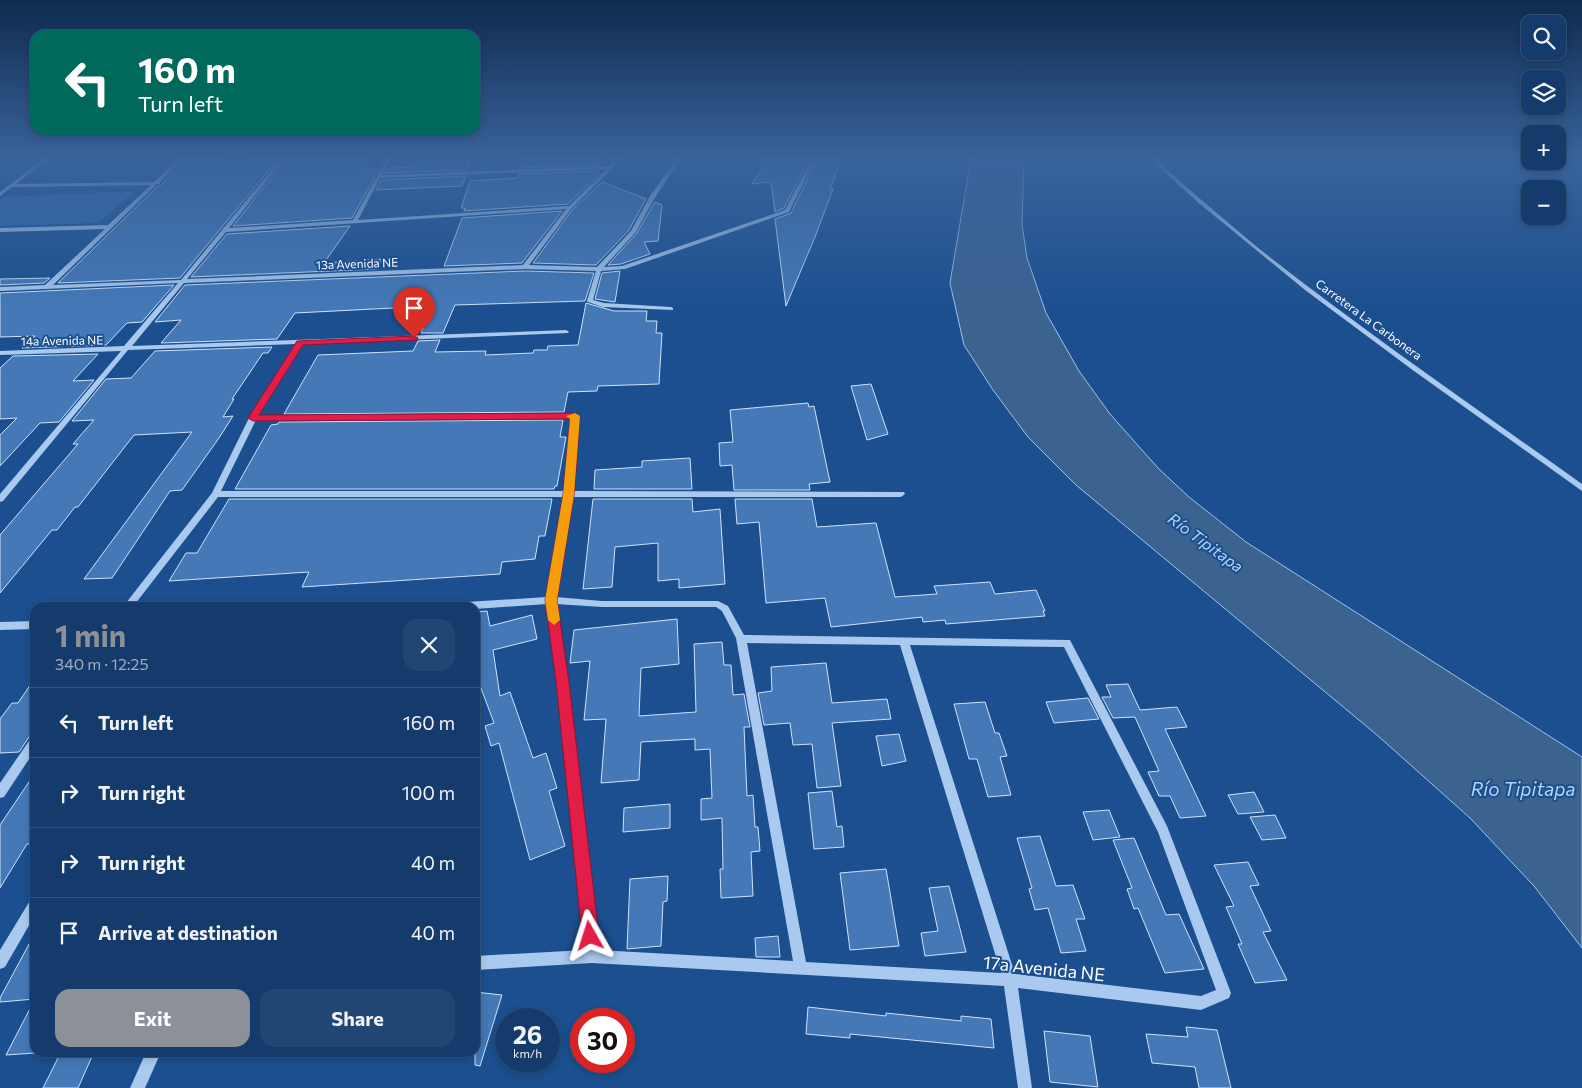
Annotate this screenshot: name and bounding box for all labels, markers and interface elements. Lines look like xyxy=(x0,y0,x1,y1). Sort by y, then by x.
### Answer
map controls xyxy=(1521,15,1566,225)
button: search xyxy=(1521,15,1566,60)
text: 160 m xyxy=(138,47,236,90)
icon: left xyxy=(55,50,120,115)
button: layers xyxy=(1521,70,1566,115)
text: Turn left xyxy=(138,90,223,117)
button: + xyxy=(1521,125,1566,170)
button: − xyxy=(1521,180,1566,225)
street label: 13a Avenida NE xyxy=(316,255,398,271)
street label: Carretera La Carbonera xyxy=(1313,276,1425,362)
pin xyxy=(393,287,435,338)
icon: arrive xyxy=(400,294,428,322)
street label: 14a Avenida NE xyxy=(21,332,103,348)
water label: Río Tipitapa xyxy=(1165,508,1247,576)
text: 1 min xyxy=(55,616,126,653)
button: close xyxy=(403,619,455,671)
text: 340 m · 12:25 xyxy=(55,654,149,673)
icon: left xyxy=(55,709,83,737)
text: Turn left xyxy=(98,711,173,734)
text: 160 m xyxy=(403,711,455,734)
water label: Río Tipitapa xyxy=(1471,777,1575,800)
icon: right xyxy=(55,779,83,807)
text: Turn right xyxy=(98,781,185,804)
text: 100 m xyxy=(402,781,455,804)
icon: right xyxy=(55,849,83,877)
text: Turn right xyxy=(98,851,185,874)
text: 40 m xyxy=(411,851,455,874)
position arrow xyxy=(563,909,615,961)
icon: arrive xyxy=(55,919,83,947)
text: Arrive at destination xyxy=(98,921,278,944)
text: 40 m xyxy=(411,921,455,944)
street label: 17a Avenida NE xyxy=(982,951,1106,985)
button: Exit xyxy=(55,989,250,1047)
button: Share xyxy=(260,989,455,1047)
speed limit sign: 30 xyxy=(570,1008,635,1073)
text: 26 xyxy=(513,1019,542,1049)
text: km/h xyxy=(513,1046,542,1060)

